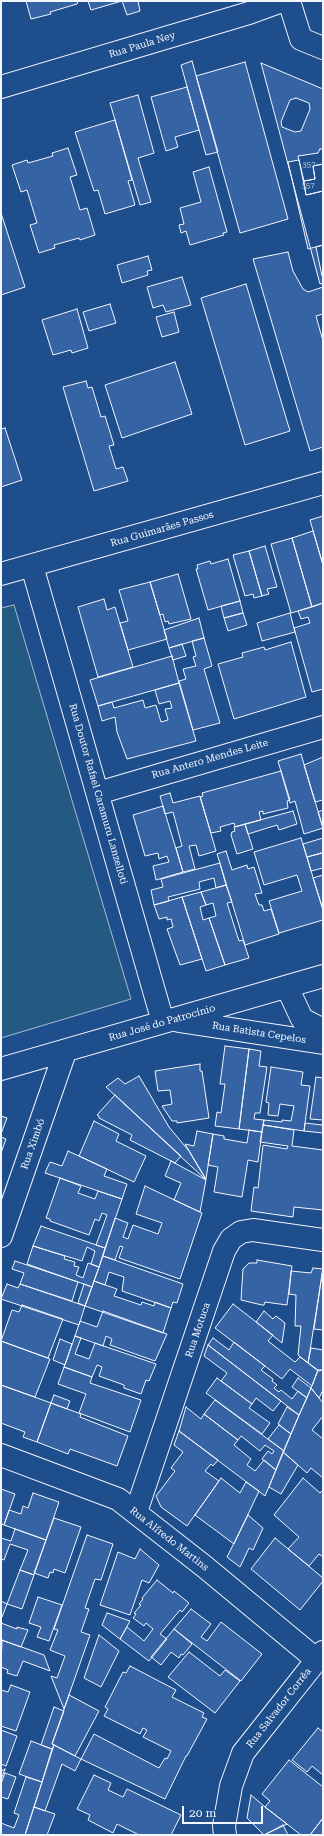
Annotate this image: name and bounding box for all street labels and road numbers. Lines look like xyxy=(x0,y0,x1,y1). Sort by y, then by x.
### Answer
street label: Rua Paula Ney xyxy=(107,29,177,61)
street label: Rua Guimarães Passos xyxy=(109,508,215,550)
street label: Rua Doutor Rafael Caramuru Lanzelloti xyxy=(66,702,130,886)
street label: Rua Antero Mendes Leite xyxy=(150,737,270,781)
street label: Rua José do Patrocínio xyxy=(107,1002,217,1044)
street label: Rua Batista Cepelos xyxy=(211,1020,307,1046)
street label: Rua Ximbó xyxy=(19,1117,47,1171)
street label: Rua Motuca xyxy=(183,1301,213,1359)
street label: Rua Alfredo Martins xyxy=(127,1504,211,1574)
street label: Rua Salvador Corrêa xyxy=(244,1666,314,1750)

